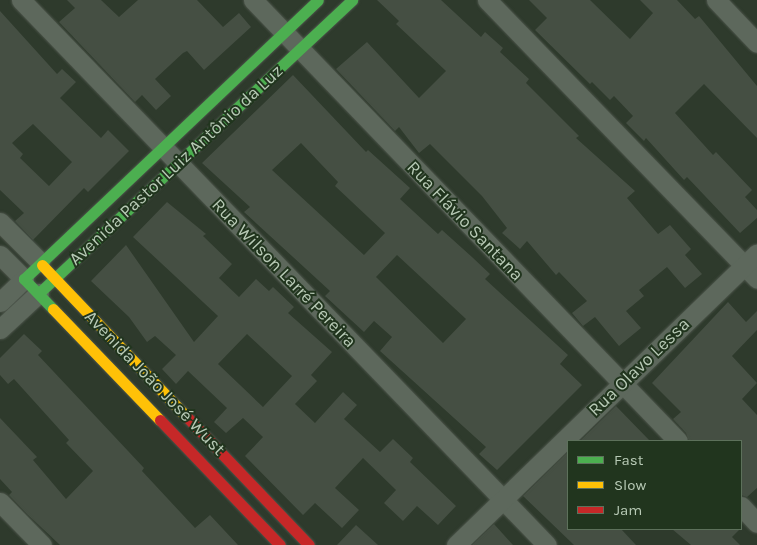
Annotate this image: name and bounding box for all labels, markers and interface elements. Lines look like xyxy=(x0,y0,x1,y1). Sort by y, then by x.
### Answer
street label: Avenida Pastor Luiz Antônio da Luz xyxy=(65,60,287,270)
street label: Rua Flávio Santana xyxy=(402,157,528,285)
street label: Rua Wilson Larré Pereira xyxy=(207,194,361,352)
street label: Avenida João José Wust xyxy=(80,306,230,460)
street label: Rua Olavo Lessa xyxy=(584,313,694,421)
legend xyxy=(567,440,742,530)
text: Fast xyxy=(614,451,643,469)
text: Slow xyxy=(614,476,646,494)
text: Jam xyxy=(614,501,642,519)

